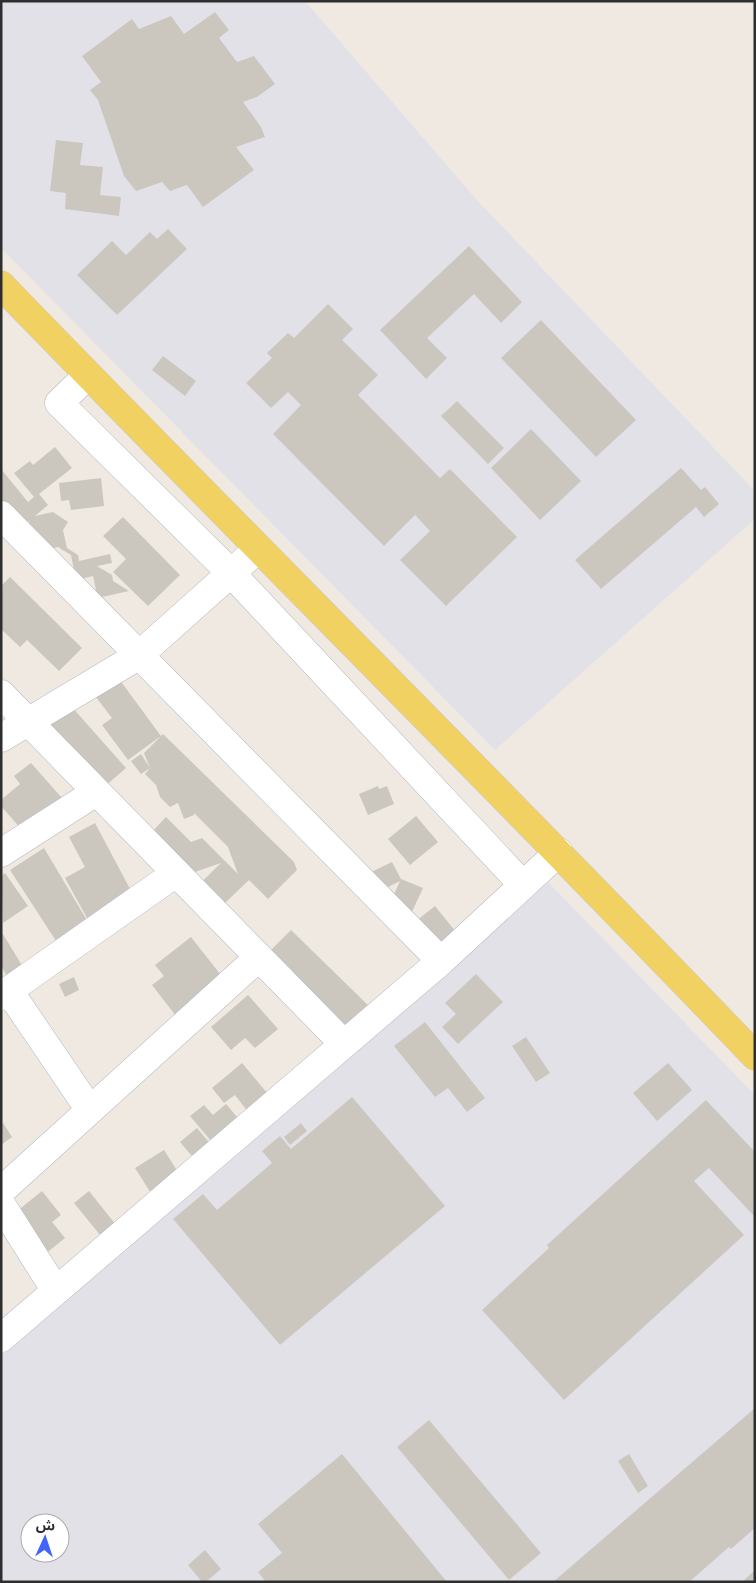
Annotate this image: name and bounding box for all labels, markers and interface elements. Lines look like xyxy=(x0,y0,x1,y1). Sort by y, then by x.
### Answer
north arrow xyxy=(20,1513,70,1563)
text: ش xyxy=(36,1517,56,1534)

